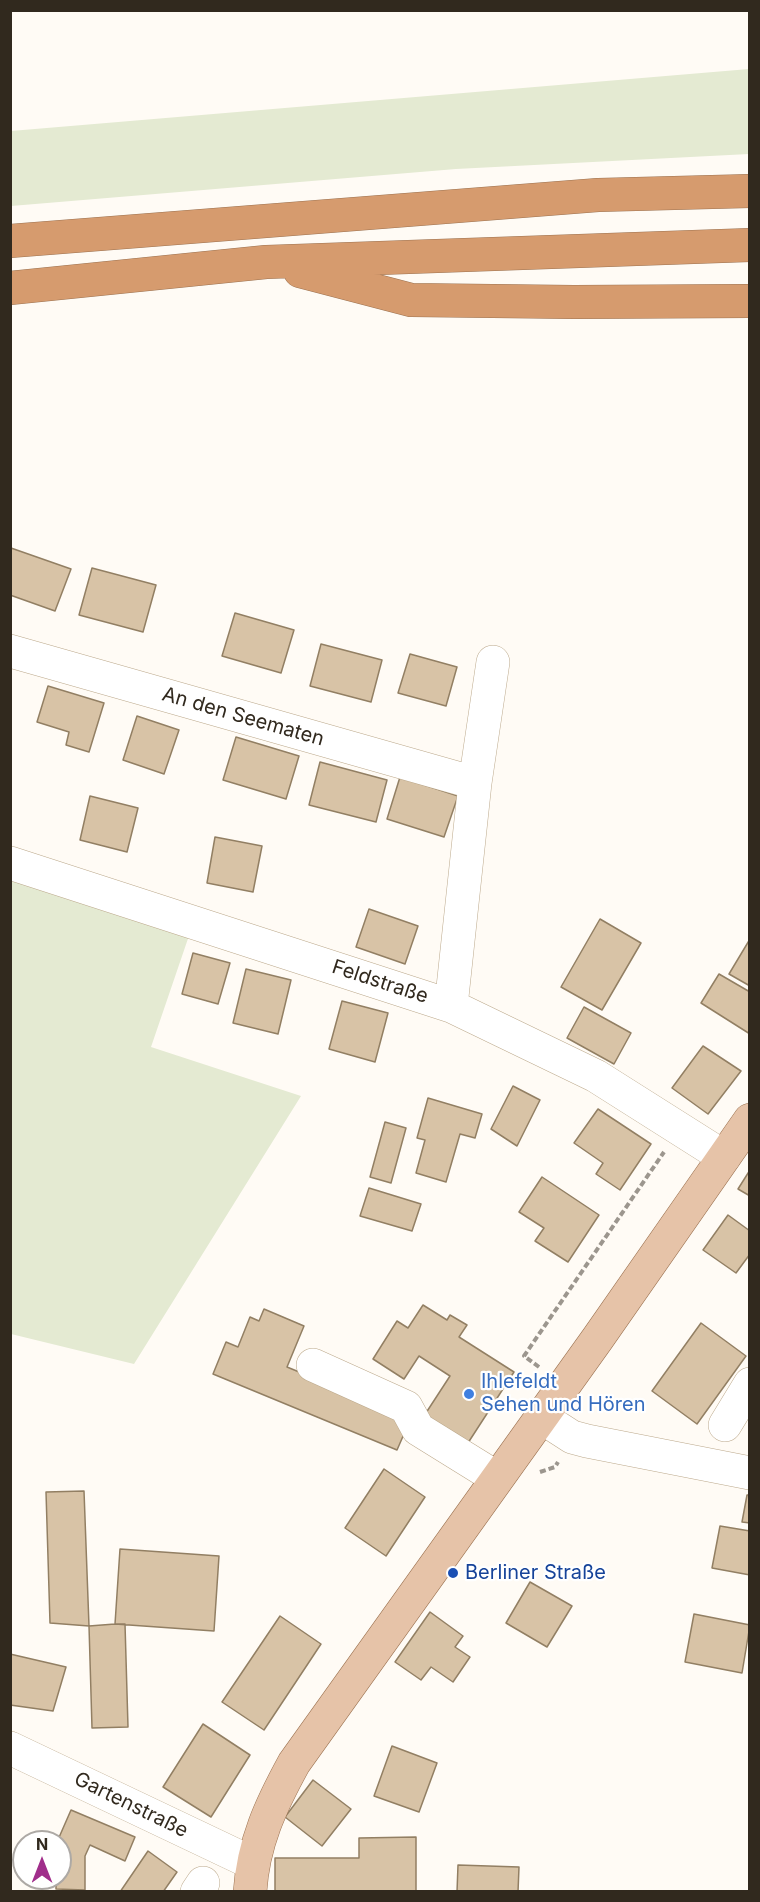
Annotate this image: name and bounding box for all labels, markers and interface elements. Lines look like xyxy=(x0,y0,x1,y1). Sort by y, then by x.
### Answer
street label: An den Seematen xyxy=(159,682,327,752)
street label: Feldstraße xyxy=(329,955,431,1009)
place label: Ihlefeldt Sehen und Hören xyxy=(481,1370,645,1417)
marker: Ihlefeldt Sehen und Hören xyxy=(462,1387,476,1401)
place label: Berliner Straße xyxy=(465,1561,606,1585)
marker: Berliner Straße xyxy=(446,1566,460,1580)
street label: Gartenstraße xyxy=(70,1767,192,1843)
north arrow xyxy=(12,1830,72,1890)
text: N xyxy=(36,1834,48,1854)

